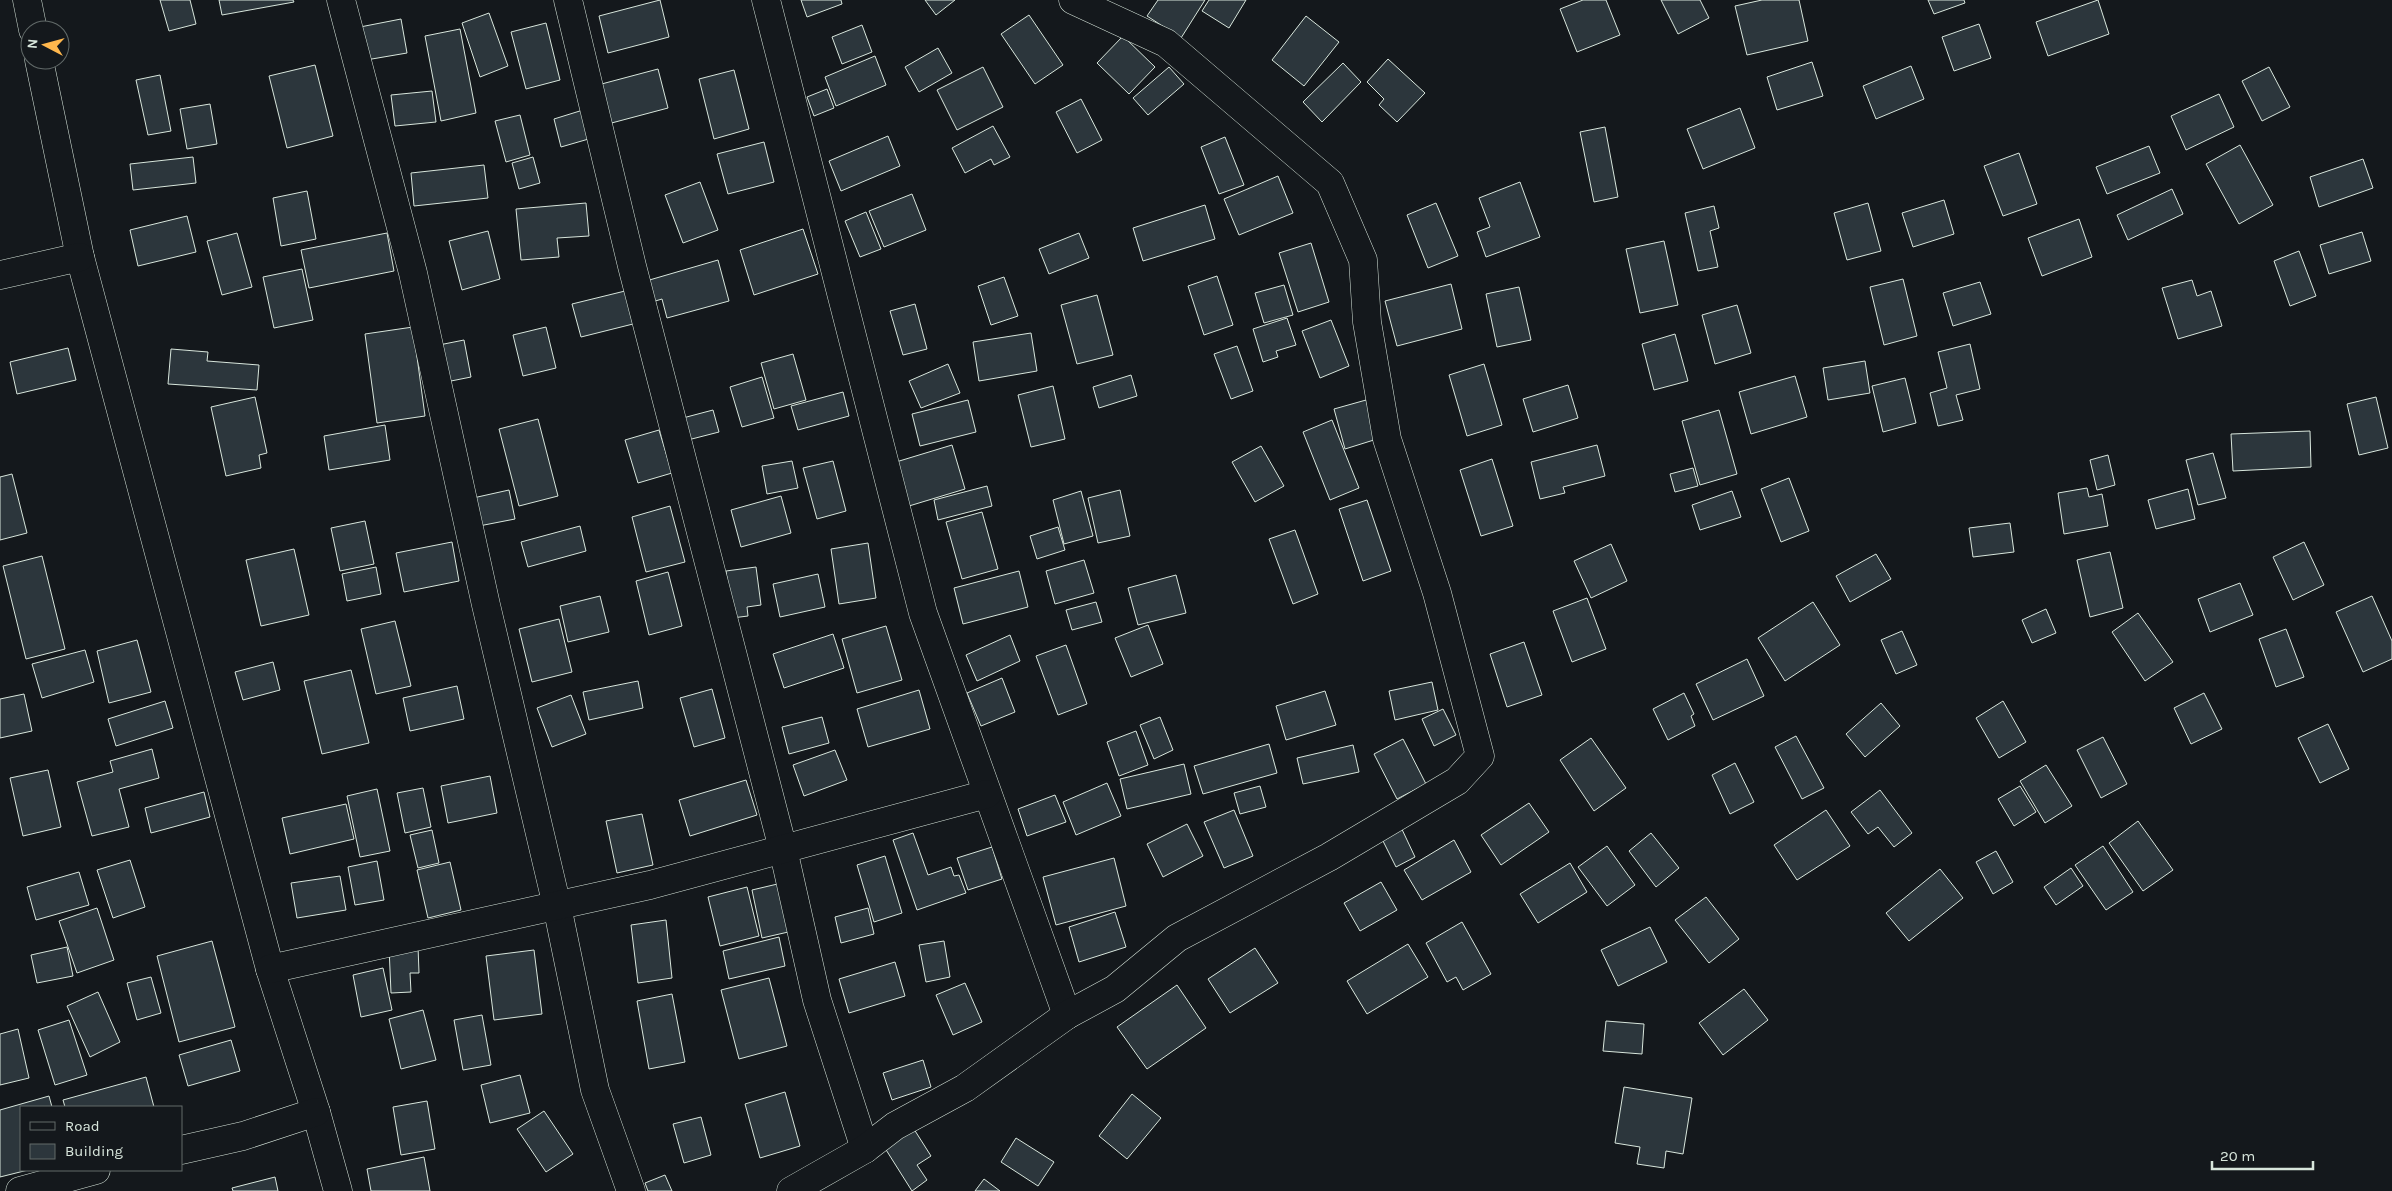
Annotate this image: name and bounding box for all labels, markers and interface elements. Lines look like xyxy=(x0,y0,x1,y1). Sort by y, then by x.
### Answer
north arrow xyxy=(20,20,70,70)
text: N xyxy=(24,38,42,50)
legend xyxy=(20,1106,182,1171)
text: Road xyxy=(65,1117,100,1135)
scale bar xyxy=(2212,1138,2313,1170)
text: Building xyxy=(65,1142,123,1160)
text: 20 m xyxy=(2220,1147,2255,1165)

